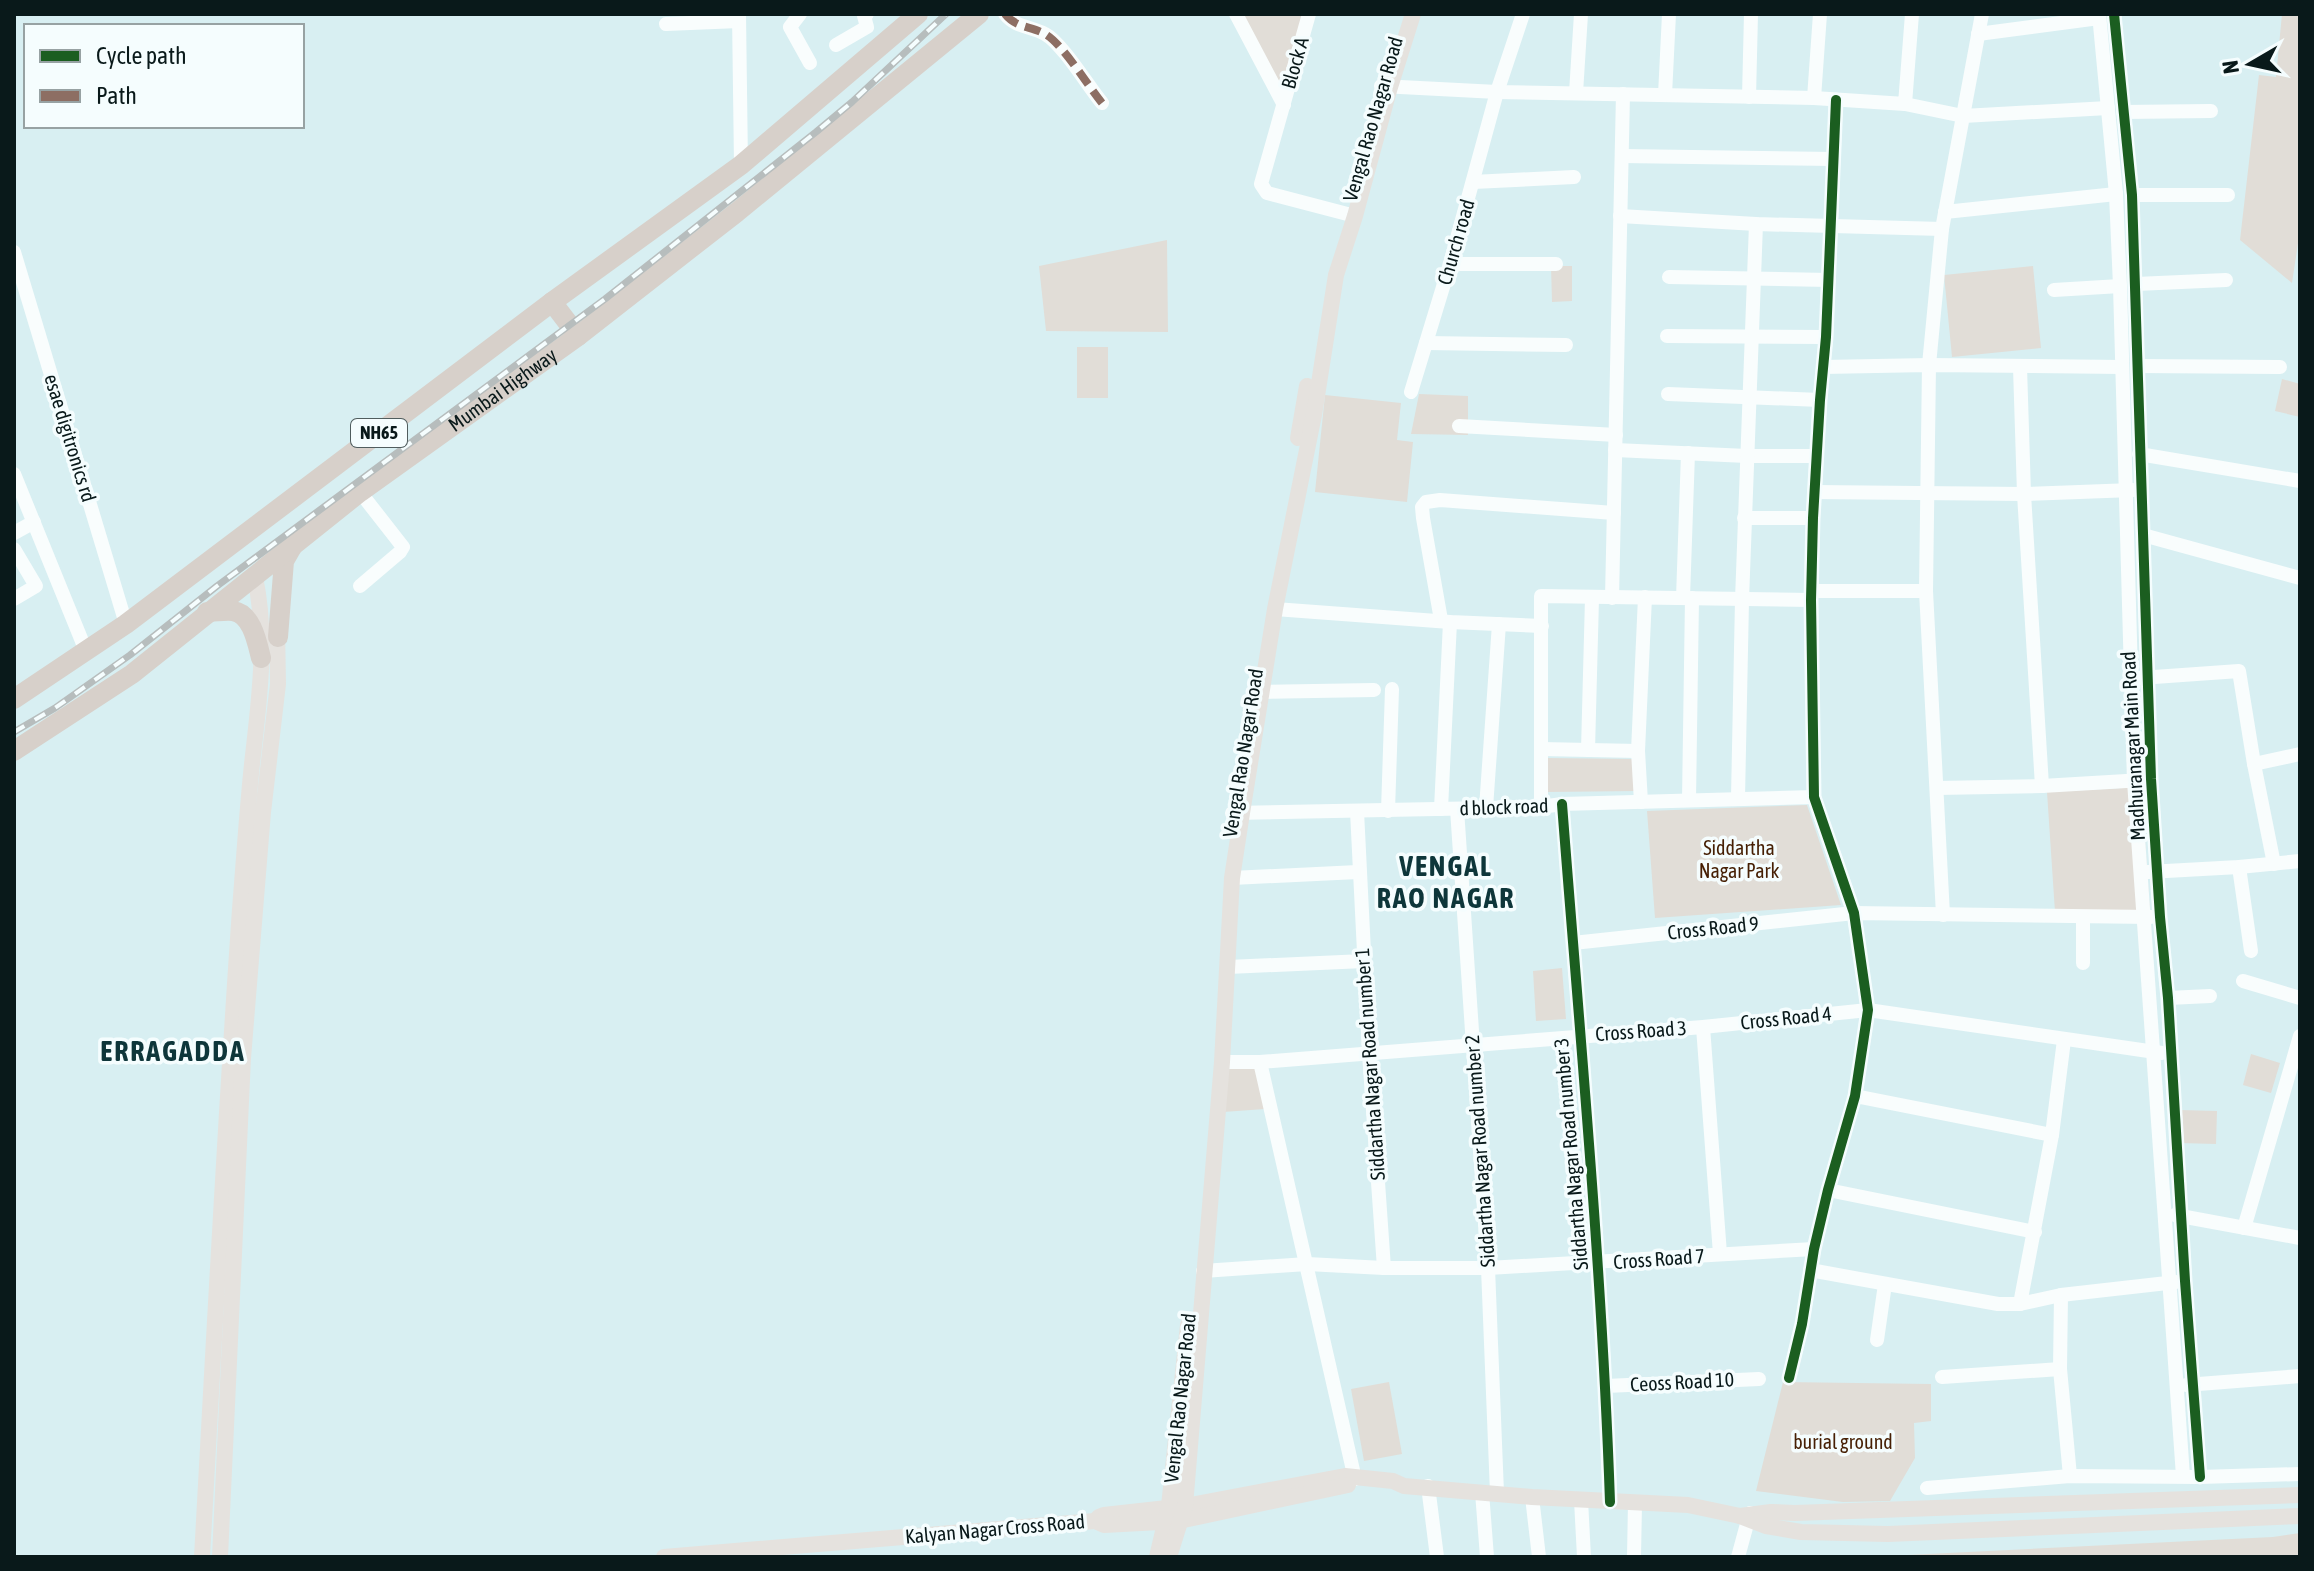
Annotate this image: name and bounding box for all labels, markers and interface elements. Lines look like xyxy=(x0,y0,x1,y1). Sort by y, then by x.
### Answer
legend xyxy=(24,24,304,128)
north arrow xyxy=(2210,24,2290,104)
street label: Block A xyxy=(1276,34,1313,91)
street label: Vengal Rao Nagar Road xyxy=(1338,34,1407,204)
text: Cycle path xyxy=(96,42,187,69)
text: N xyxy=(2216,59,2244,76)
text: Path xyxy=(96,82,137,109)
street label: Church road xyxy=(1432,196,1479,287)
street label: Mumbai Highway xyxy=(444,343,561,436)
street label: esae digitronics rd xyxy=(40,371,101,505)
road number: NH65 xyxy=(351,419,407,447)
street label: Madhuranagar Main Road xyxy=(2116,651,2149,841)
street label: Vengal Rao Nagar Road xyxy=(1218,667,1267,839)
street label: d block road xyxy=(1459,793,1549,820)
park label: Siddartha Nagar Park xyxy=(1699,836,1780,882)
district label: VENGAL RAO NAGAR xyxy=(1377,850,1515,914)
street label: Cross Road 9 xyxy=(1666,911,1760,944)
street label: Siddartha Nagar Road number 1 xyxy=(1350,947,1389,1181)
street label: Cross Road 4 xyxy=(1739,1001,1833,1034)
street label: Cross Road 3 xyxy=(1595,1016,1687,1045)
street label: Siddartha Nagar Road number 2 xyxy=(1460,1034,1499,1268)
district label: ERRAGADDA xyxy=(100,1035,246,1067)
street label: Siddartha Nagar Road number 3 xyxy=(1549,1037,1592,1271)
street label: Cross Road 7 xyxy=(1613,1244,1705,1273)
street label: Vengal Rao Nagar Road xyxy=(1159,1312,1200,1484)
street label: Ceoss Road 10 xyxy=(1629,1367,1734,1396)
park label: burial ground xyxy=(1793,1430,1893,1453)
street label: Kalyan Nagar Cross Road xyxy=(904,1509,1086,1548)

